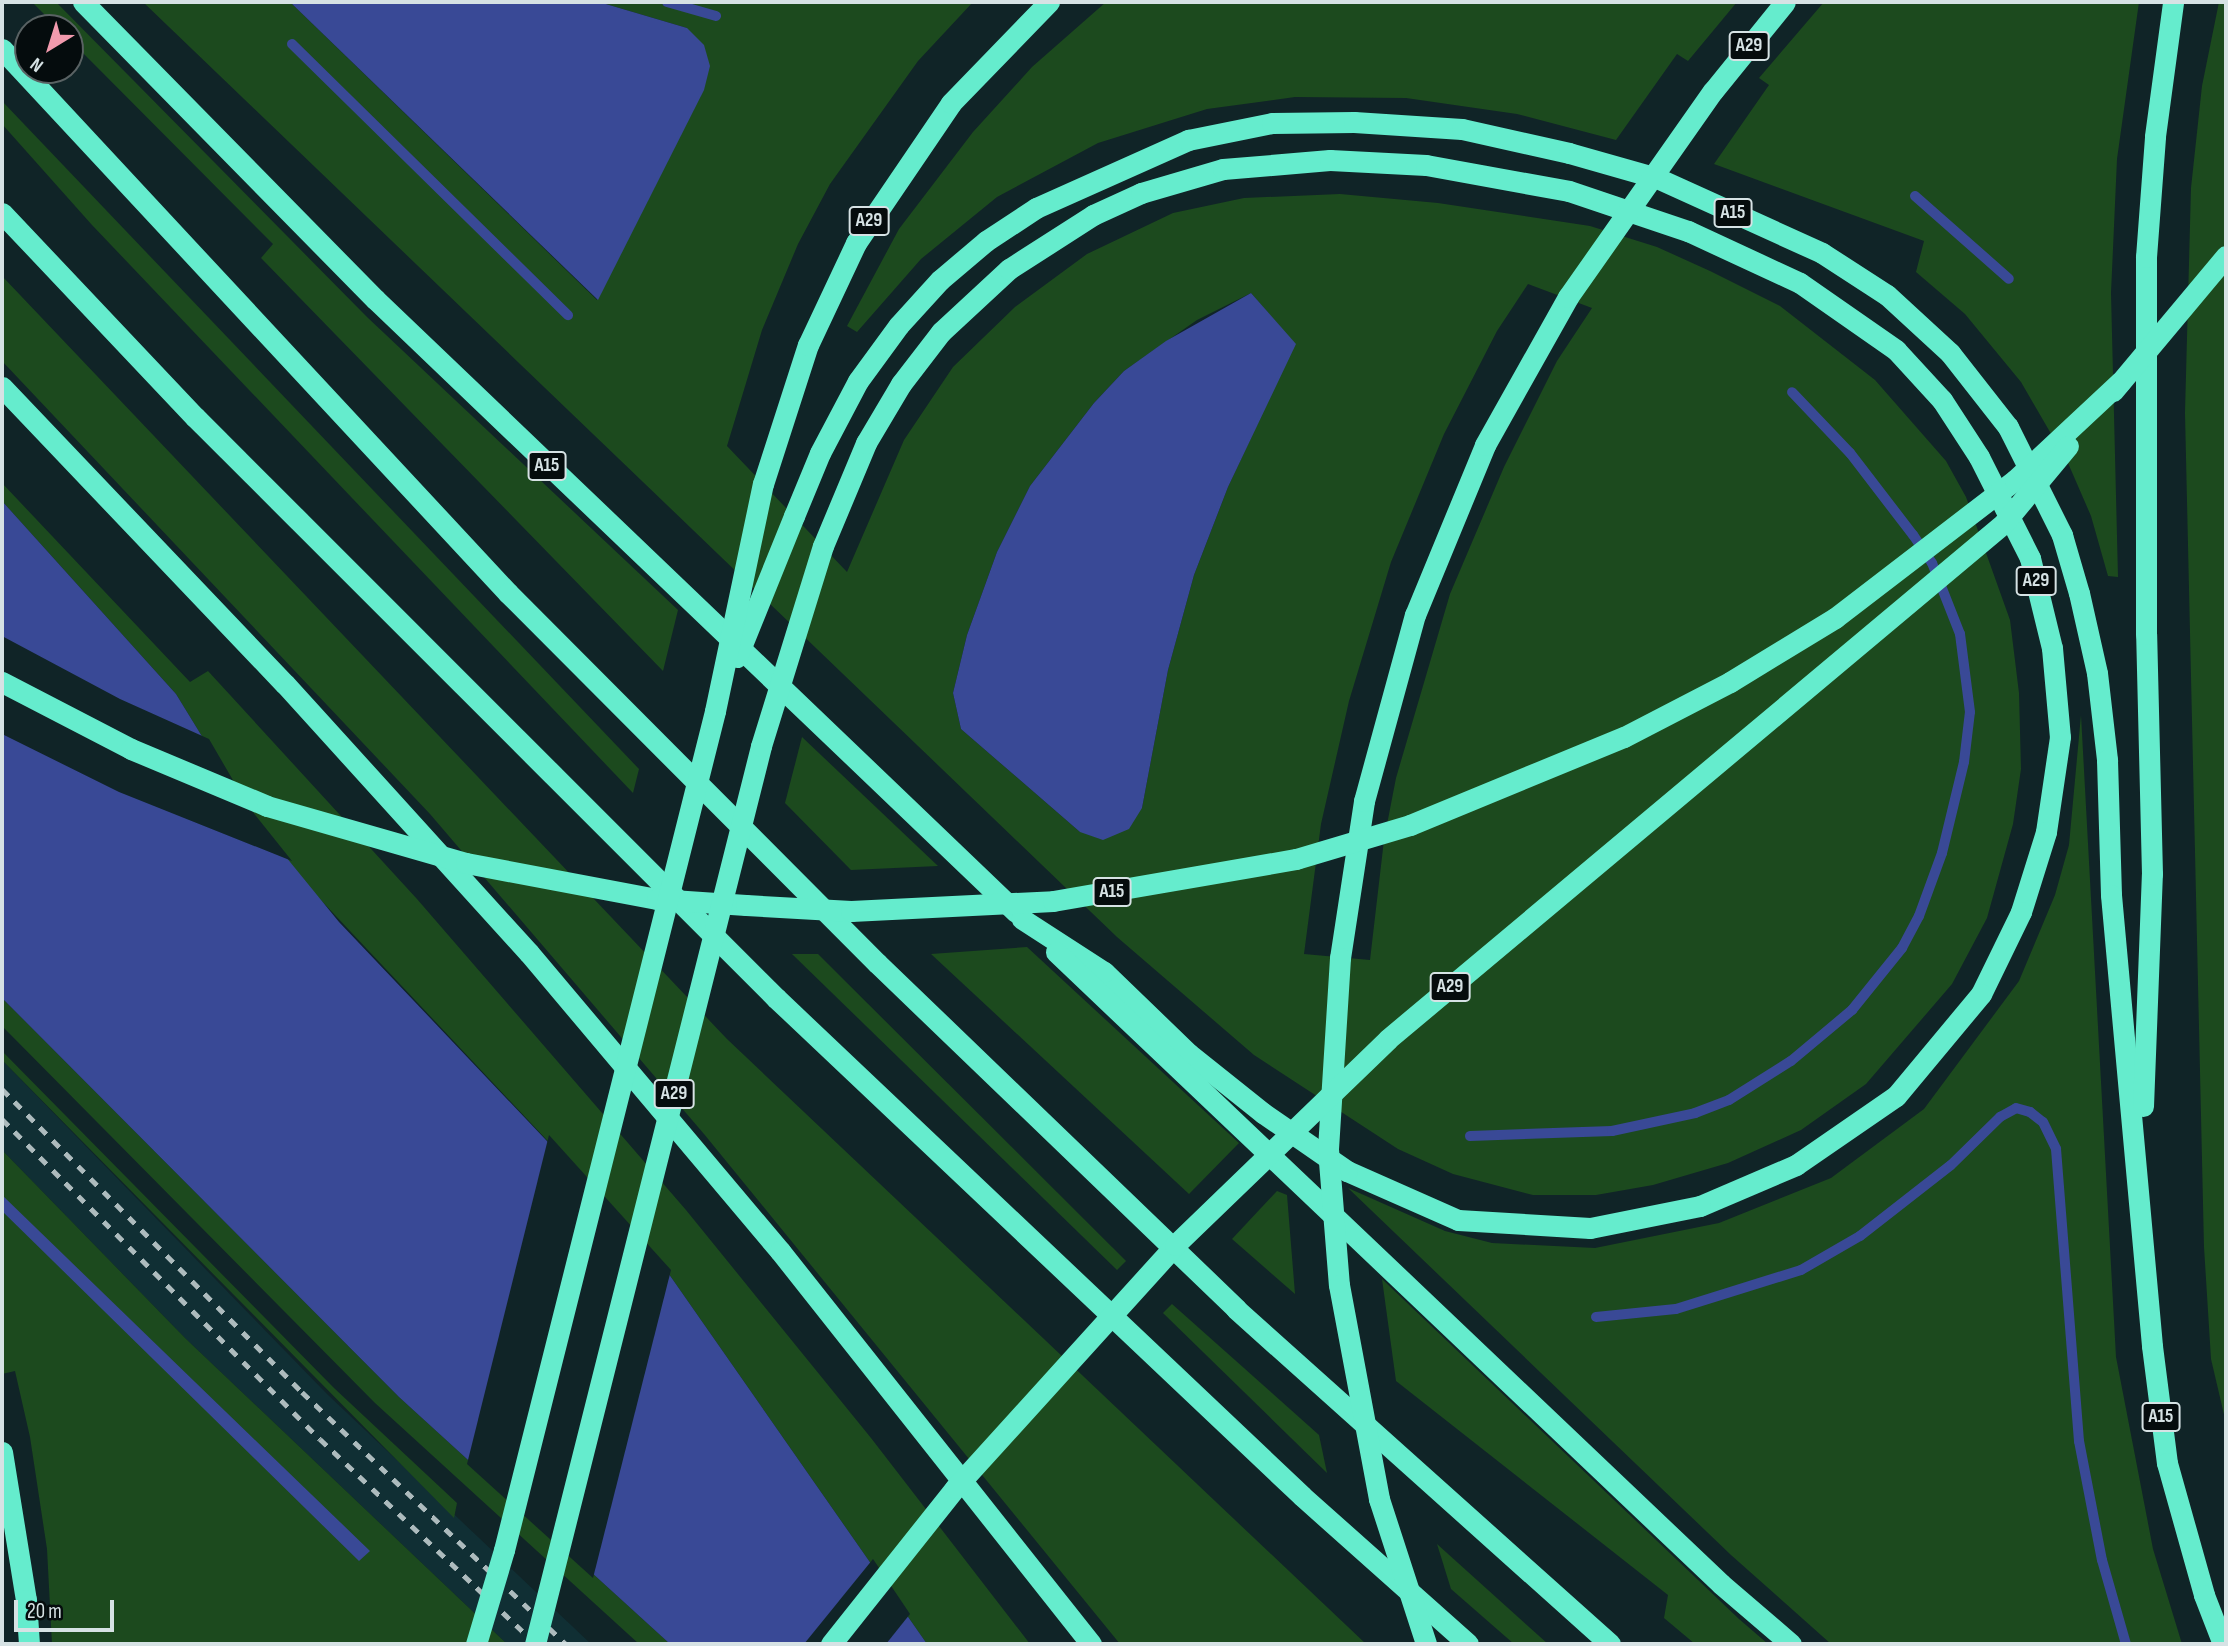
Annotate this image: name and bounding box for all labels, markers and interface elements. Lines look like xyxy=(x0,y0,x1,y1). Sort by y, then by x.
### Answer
north arrow xyxy=(14,14,84,84)
road number: A29 xyxy=(1728,30,1770,61)
text: N xyxy=(26,52,48,77)
road number: A15 xyxy=(1712,197,1754,228)
road number: A29 xyxy=(848,206,890,236)
road number: A15 xyxy=(526,450,568,481)
road number: A29 xyxy=(2015,566,2057,596)
road number: A15 xyxy=(1091,876,1133,908)
road number: A29 xyxy=(1429,972,1471,1002)
road number: A29 xyxy=(653,1078,695,1110)
road number: A15 xyxy=(2140,1401,2182,1432)
scale bar xyxy=(18,1586,117,1630)
text: 20 m xyxy=(27,1599,62,1624)

